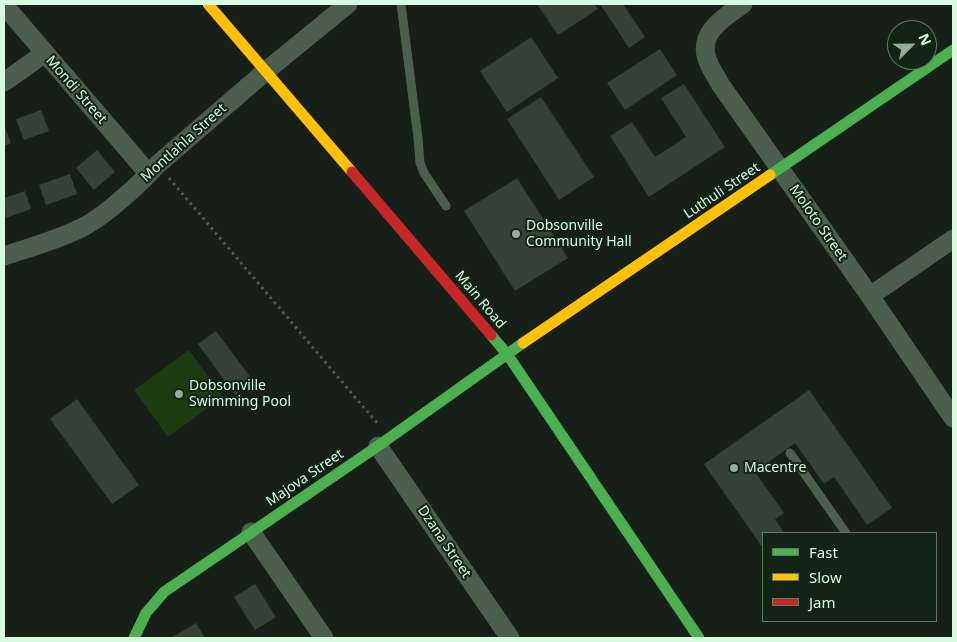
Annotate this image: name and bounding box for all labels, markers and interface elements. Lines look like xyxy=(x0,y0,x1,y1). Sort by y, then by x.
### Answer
north arrow xyxy=(887,20,937,70)
text: N xyxy=(914,30,936,48)
street label: Mondi Street xyxy=(42,53,110,127)
street label: Montlahla Street xyxy=(138,100,230,186)
street label: Luthuli Street xyxy=(681,159,763,223)
street label: Moloto Street xyxy=(785,182,851,264)
place label: Dobsonville Community Hall xyxy=(526,218,632,250)
marker: Dobsonville Community Hall xyxy=(510,228,522,240)
street label: Main Road xyxy=(451,268,509,332)
place label: Dobsonville Swimming Pool xyxy=(189,378,291,411)
marker: Dobsonville Swimming Pool xyxy=(173,388,185,400)
street label: Majova Street xyxy=(263,446,347,510)
place label: Macentre xyxy=(744,460,806,476)
marker: Macentre xyxy=(728,462,740,474)
street label: Dzana Street xyxy=(414,503,474,581)
legend xyxy=(762,532,937,622)
text: Fast xyxy=(809,542,838,562)
text: Slow xyxy=(809,567,842,587)
text: Jam xyxy=(809,592,836,612)

